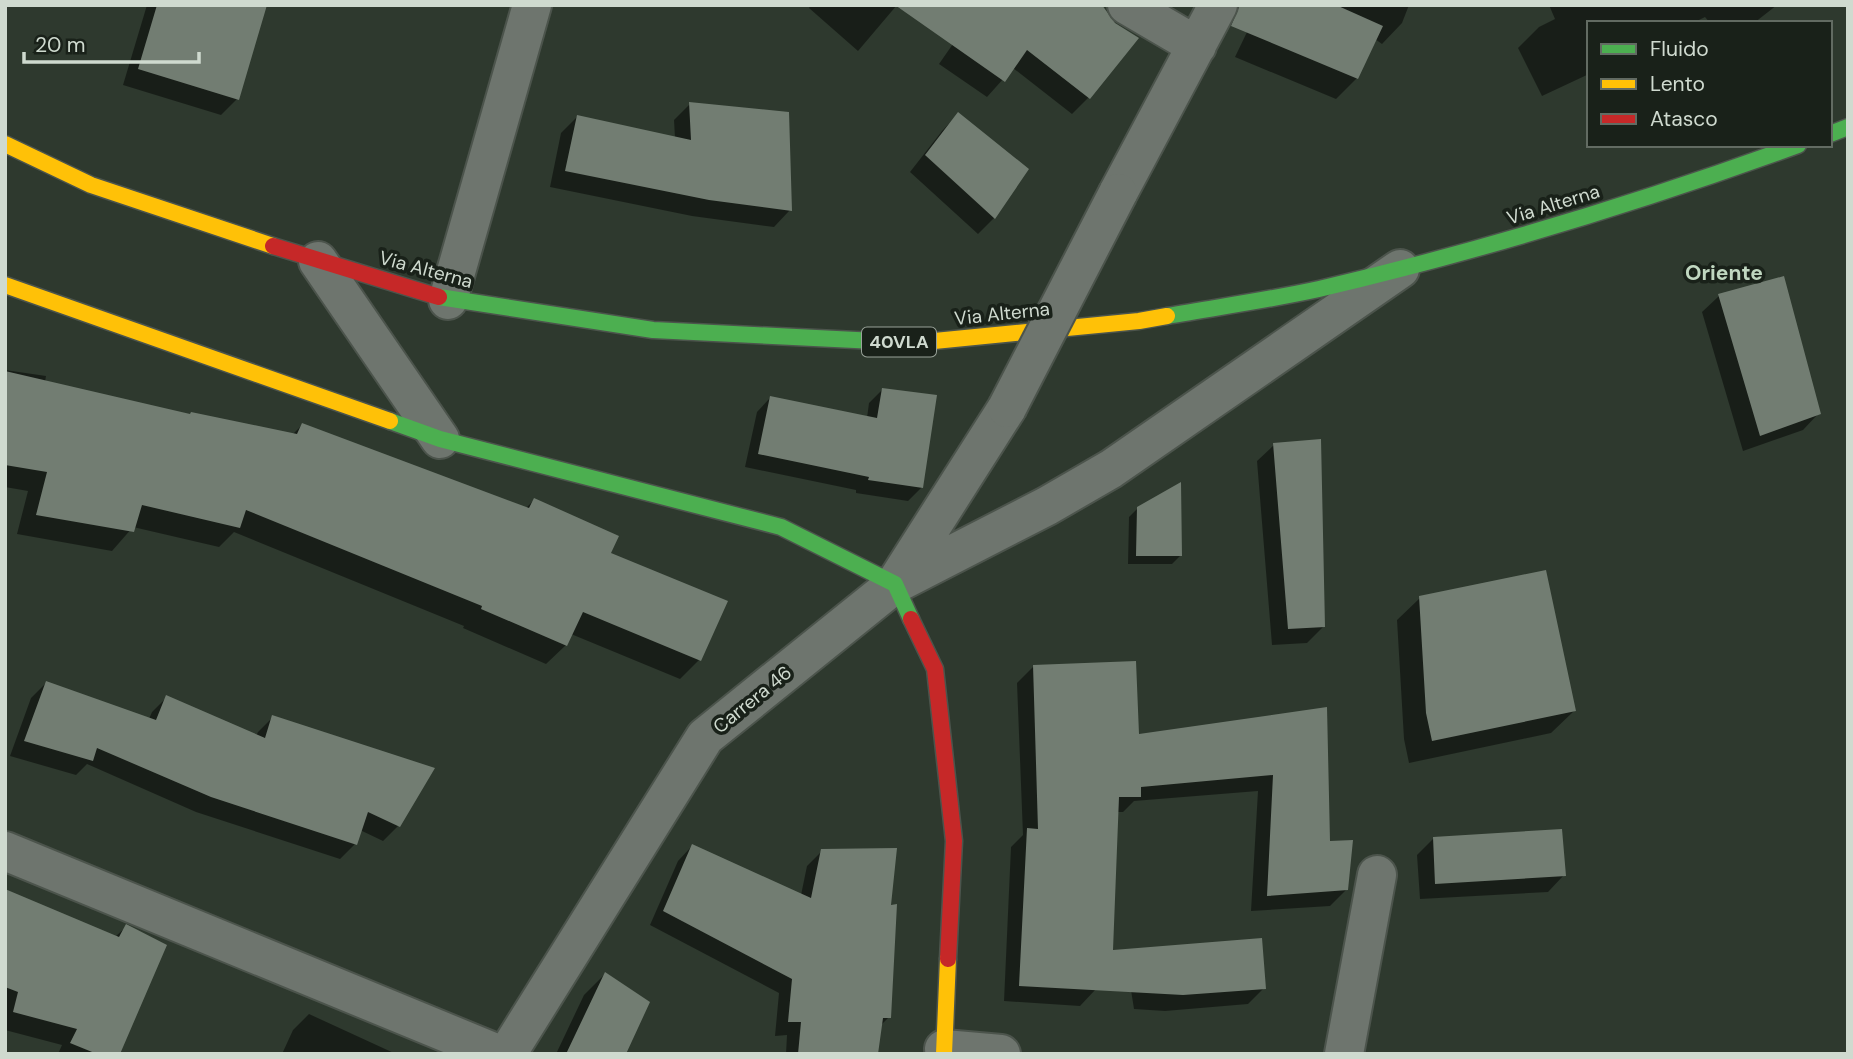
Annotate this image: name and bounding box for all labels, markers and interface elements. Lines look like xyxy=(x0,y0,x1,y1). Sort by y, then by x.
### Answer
scale bar xyxy=(24,21,200,65)
legend xyxy=(1587,21,1832,147)
text: 20 m xyxy=(35,31,86,59)
text: Fluido xyxy=(1650,35,1709,63)
text: Lento xyxy=(1650,70,1705,98)
text: Atasco xyxy=(1650,105,1718,133)
street label: Via Alterna xyxy=(1504,179,1603,230)
street label: Via Alterna xyxy=(376,245,475,294)
district label: Oriente xyxy=(1685,259,1763,287)
street label: Via Alterna xyxy=(953,296,1051,331)
road number: 40VLA xyxy=(862,328,936,356)
street label: Carrera 46 xyxy=(708,660,797,739)

